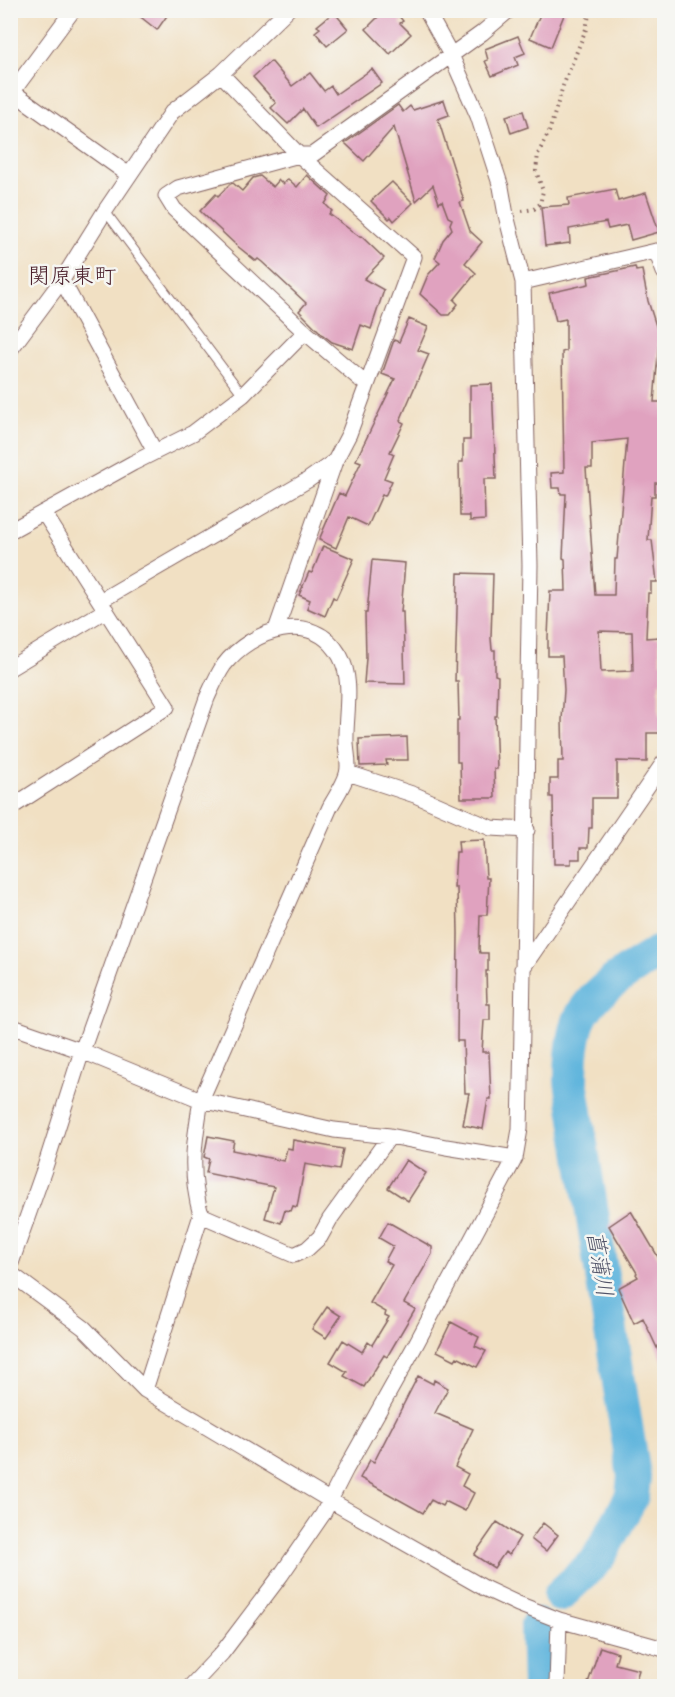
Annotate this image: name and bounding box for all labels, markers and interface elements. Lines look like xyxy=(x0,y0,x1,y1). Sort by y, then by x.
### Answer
district label: 関原東町 xyxy=(28,263,116,289)
water label: 菖蒲川 xyxy=(582,1229,618,1299)

